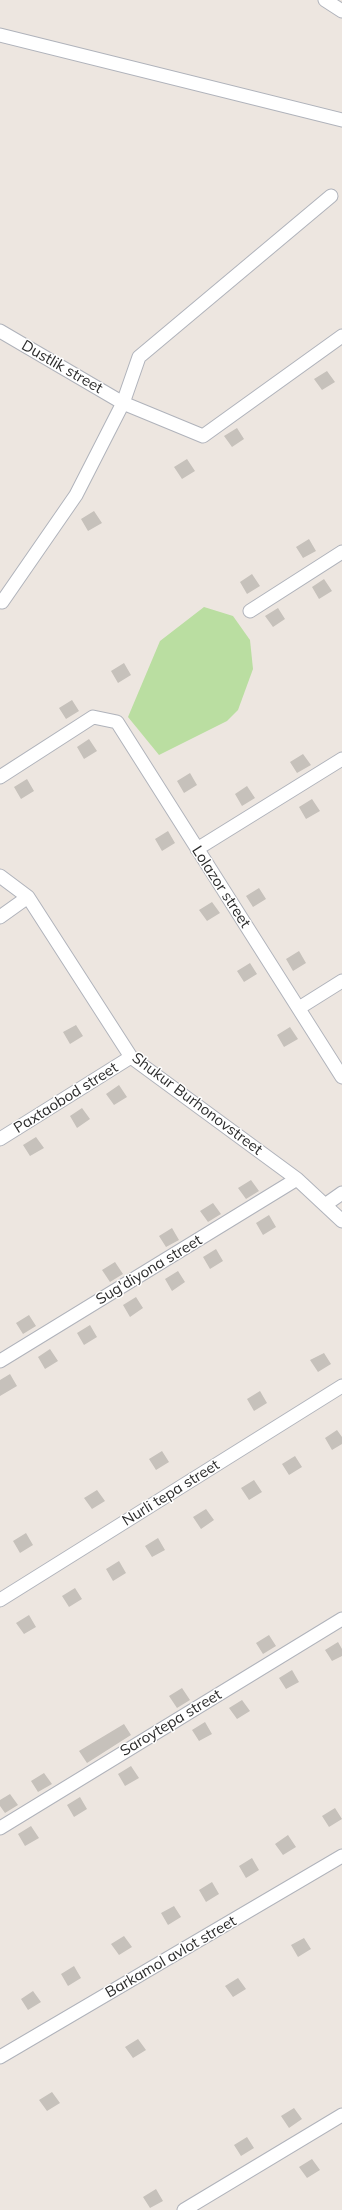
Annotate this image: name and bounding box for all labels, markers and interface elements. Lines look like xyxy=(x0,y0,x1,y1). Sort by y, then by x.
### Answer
street label: Dustlik street xyxy=(18,337,106,397)
street label: Lolazor street xyxy=(188,843,254,931)
street label: Shukur Burhonovstreet xyxy=(128,1049,266,1159)
street label: Paxtaobod street xyxy=(11,1059,121,1137)
street label: Sug'diyona street xyxy=(93,1231,205,1309)
street label: Nurli tepa street xyxy=(119,1456,223,1530)
street label: Saroytepa street xyxy=(117,1686,225,1760)
street label: Barkamol avlot street xyxy=(102,1912,240,2002)

